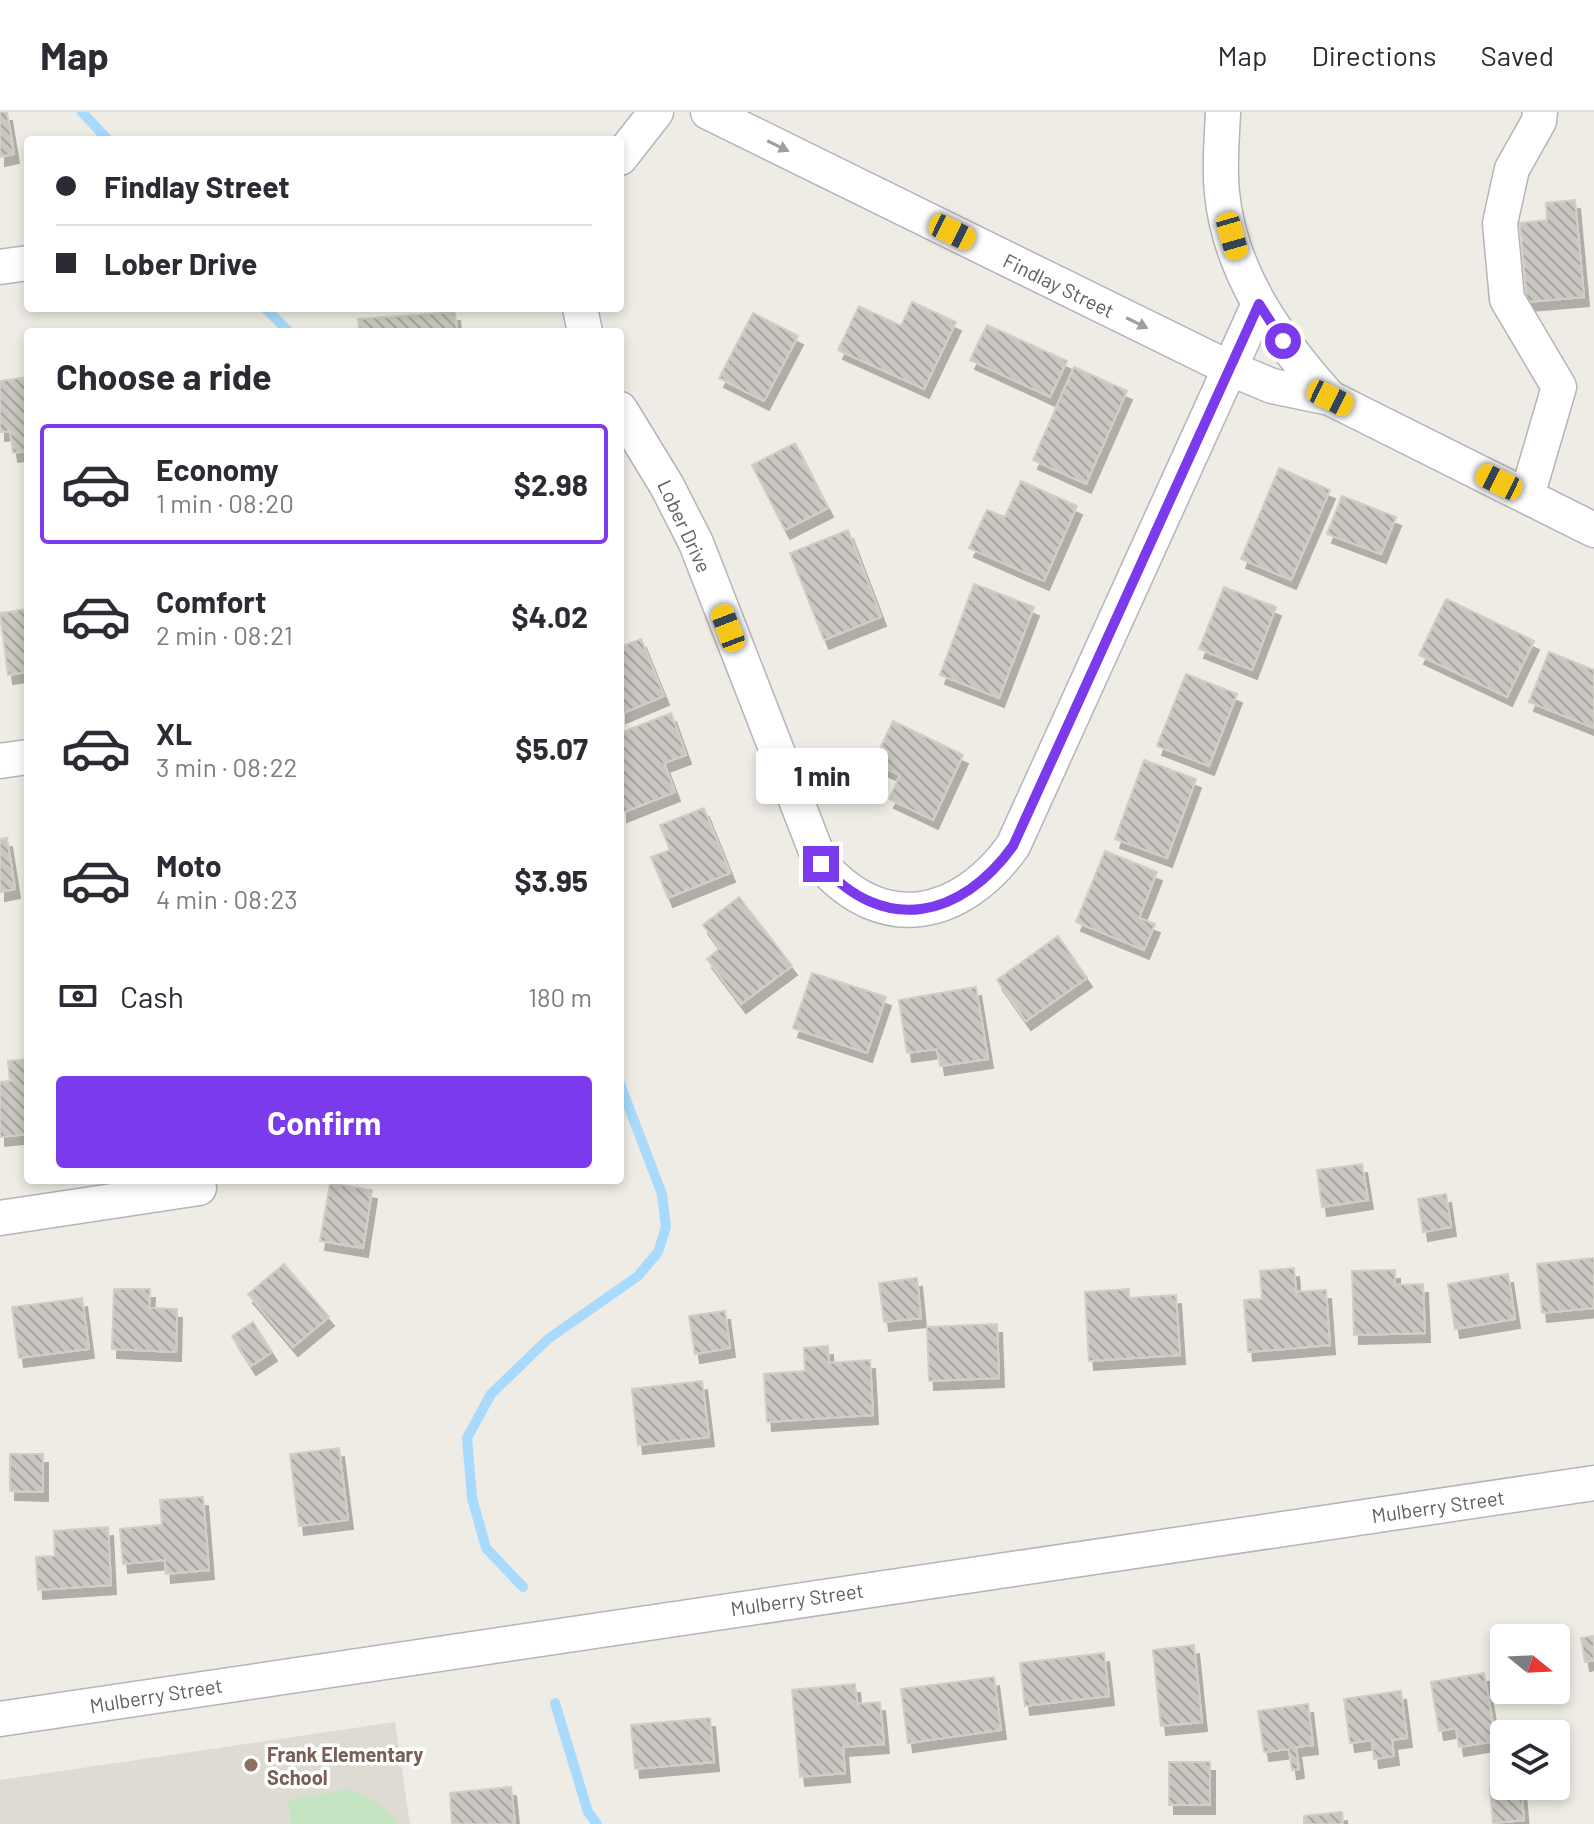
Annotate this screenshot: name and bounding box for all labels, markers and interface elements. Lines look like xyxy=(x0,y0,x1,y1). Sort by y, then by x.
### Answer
text: Map xyxy=(40,32,109,78)
text: Map xyxy=(1218,38,1267,72)
text: Directions xyxy=(1311,38,1437,72)
text: Saved xyxy=(1481,38,1554,72)
one-way arrow xyxy=(766,140,789,153)
text: Findlay Street xyxy=(104,168,290,204)
car xyxy=(1214,210,1250,262)
car xyxy=(925,211,979,253)
text: Lober Drive xyxy=(104,245,257,281)
street label: Findlay Street xyxy=(1000,248,1118,322)
one-way arrow xyxy=(1125,316,1148,330)
route start xyxy=(1265,323,1301,359)
text: Choose a ride xyxy=(56,354,272,397)
car xyxy=(1303,377,1357,419)
icon: car xyxy=(60,448,132,520)
text: Economy xyxy=(156,451,279,487)
car xyxy=(1472,461,1526,503)
text: $2.98 xyxy=(514,466,588,502)
street label: Lober Drive xyxy=(653,476,717,576)
text: 1 min · 08:20 xyxy=(156,487,294,518)
icon: car xyxy=(60,580,132,652)
text: Comfort xyxy=(156,583,266,619)
text: $4.02 xyxy=(511,598,588,634)
car xyxy=(708,601,748,655)
text: 2 min · 08:21 xyxy=(156,619,293,650)
icon: car xyxy=(60,712,132,784)
text: XL xyxy=(156,715,192,751)
text: $5.07 xyxy=(515,730,588,766)
callout: 1 min xyxy=(755,748,887,804)
text: 3 min · 08:22 xyxy=(156,751,298,782)
text: 1 min xyxy=(794,760,850,791)
icon: car xyxy=(60,844,132,916)
route end xyxy=(803,846,839,882)
text: Moto xyxy=(156,847,222,883)
text: $3.95 xyxy=(514,862,588,898)
text: 4 min · 08:23 xyxy=(156,883,298,914)
icon: cash xyxy=(56,974,100,1018)
text: Cash xyxy=(120,978,184,1014)
text: 180 m xyxy=(528,981,592,1012)
button: Confirm xyxy=(56,1076,592,1168)
street label: Mulberry Street xyxy=(1370,1485,1506,1527)
street label: Mulberry Street xyxy=(729,1578,865,1620)
north arrow xyxy=(1490,1624,1570,1704)
map controls xyxy=(1490,1624,1570,1800)
street label: Mulberry Street xyxy=(88,1673,224,1717)
button: layers xyxy=(1490,1720,1570,1800)
place label: Frank Elementary School xyxy=(267,1742,423,1789)
marker: Frank Elementary School xyxy=(242,1756,260,1774)

